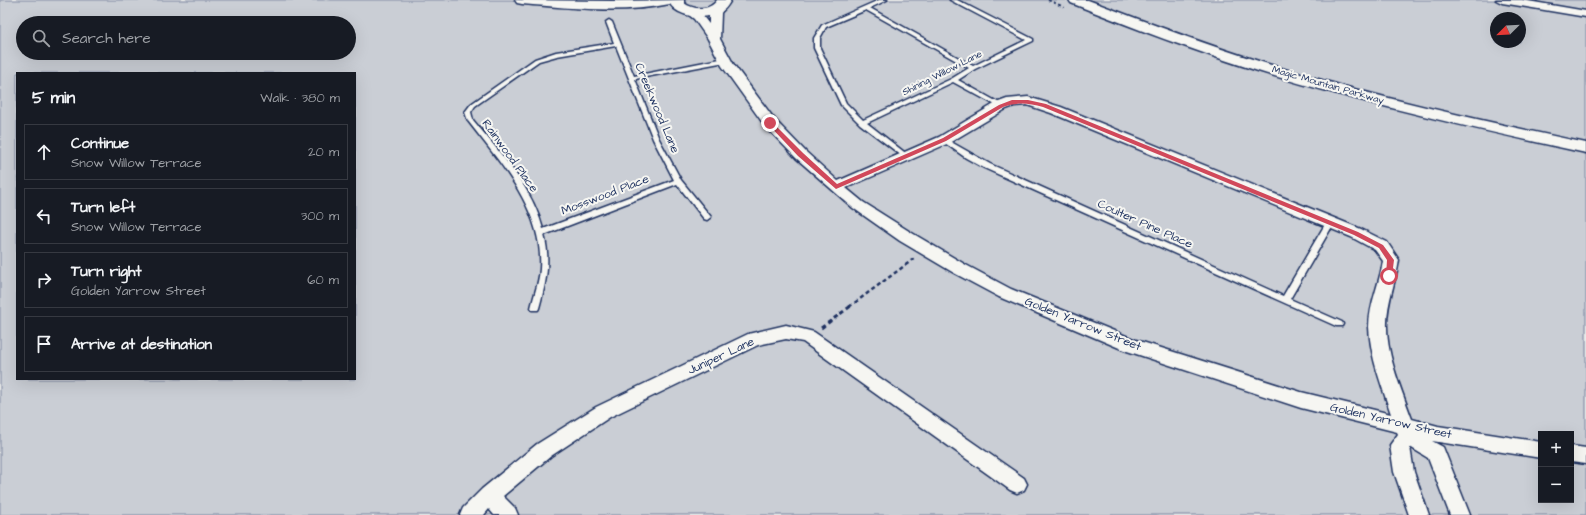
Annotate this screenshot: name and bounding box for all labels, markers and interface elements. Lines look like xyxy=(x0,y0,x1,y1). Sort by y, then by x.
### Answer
north arrow xyxy=(1490,12,1526,48)
search box xyxy=(16,16,356,60)
icon: search xyxy=(30,27,52,49)
text: Search here xyxy=(62,28,151,49)
street label: Shining Willow Lane xyxy=(900,47,985,100)
street label: Creekwood Lane xyxy=(630,60,684,156)
street label: Magic Mountain Parkway xyxy=(1270,62,1386,109)
text: 5 min xyxy=(32,86,75,110)
text: Walk · 380 m xyxy=(260,89,340,107)
route end xyxy=(761,114,779,132)
street label: Rainwood Place xyxy=(478,116,543,196)
text: Continue xyxy=(71,133,129,154)
icon: ahead xyxy=(33,141,55,163)
text: 20 m xyxy=(308,143,339,161)
text: Snow Willow Terrace xyxy=(71,154,202,172)
street label: Mosswood Place xyxy=(559,170,652,220)
street label: Coulter Pine Place xyxy=(1095,195,1196,253)
text: Turn left xyxy=(71,197,135,218)
icon: left xyxy=(33,205,55,227)
text: 300 m xyxy=(301,207,339,225)
text: Snow Willow Terrace xyxy=(71,218,202,236)
text: Turn right xyxy=(71,261,142,282)
route start xyxy=(1380,267,1398,285)
icon: right xyxy=(33,269,55,291)
text: 60 m xyxy=(307,271,339,289)
text: Golden Yarrow Street xyxy=(71,282,206,300)
street label: Golden Yarrow Street xyxy=(1022,293,1144,355)
icon: arrive xyxy=(33,333,55,355)
street label: Juniper Lane xyxy=(685,333,758,379)
text: Arrive at destination xyxy=(71,334,212,355)
street label: Golden Yarrow Street xyxy=(1328,399,1454,443)
map controls xyxy=(1538,431,1574,503)
button: + xyxy=(1538,431,1574,467)
button: − xyxy=(1538,467,1574,503)

